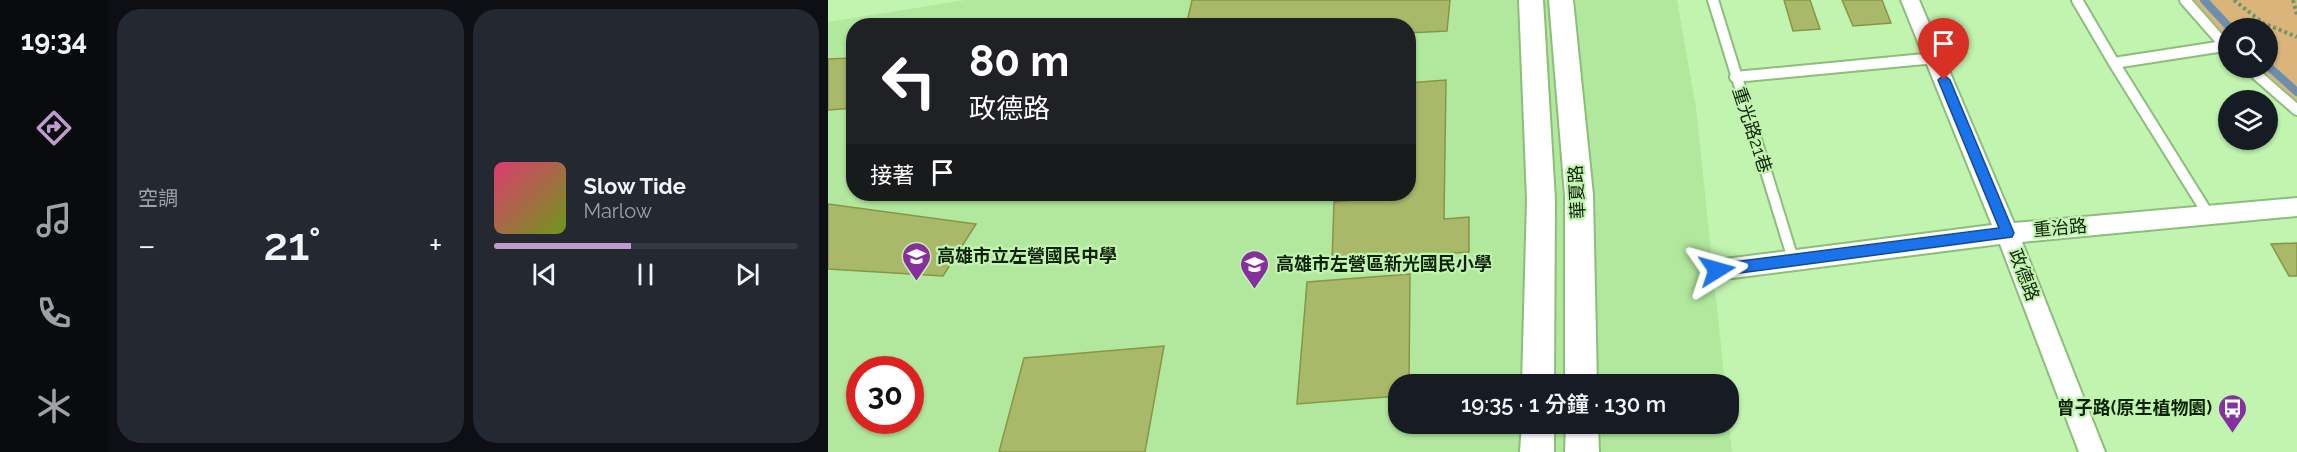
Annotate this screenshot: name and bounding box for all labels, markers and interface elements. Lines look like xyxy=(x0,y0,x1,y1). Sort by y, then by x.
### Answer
pin xyxy=(1918,18,1969,80)
map controls xyxy=(2218,18,2278,150)
button: search xyxy=(2218,18,2278,78)
text: 19:34 xyxy=(21,25,87,56)
icon: arrive xyxy=(1927,27,1960,60)
text: 80 m xyxy=(969,37,1069,86)
icon: left xyxy=(870,42,948,120)
street label: 重光路21巷 xyxy=(1729,84,1776,175)
button: layers xyxy=(2218,90,2278,150)
text: 政德路 xyxy=(969,93,1050,124)
icon: directions xyxy=(33,107,75,149)
icon: arrive xyxy=(926,156,959,189)
text: 接著 xyxy=(870,162,914,188)
street label: 華夏路 xyxy=(1565,165,1588,220)
text: Slow Tide xyxy=(584,173,686,199)
text: 空調 xyxy=(138,186,178,210)
icon: music xyxy=(33,199,75,241)
text: Marlow xyxy=(584,199,652,223)
street label: 重治路 xyxy=(2032,215,2088,240)
text: 21° xyxy=(264,218,321,271)
text: − xyxy=(138,226,156,265)
text: + xyxy=(429,226,443,265)
position arrow xyxy=(1685,238,1749,302)
school or university icon: 高雄市立左營國民中學 xyxy=(900,240,932,282)
place label: 高雄市立左營國民中學 xyxy=(937,245,1117,266)
street label: 政德路 xyxy=(2005,246,2044,304)
school or university icon: 高雄市左營區新光國民小學 xyxy=(1239,248,1271,290)
place label: 高雄市左營區新光國民小學 xyxy=(1276,253,1492,274)
icon: previous xyxy=(528,258,561,291)
icon: pause xyxy=(629,258,662,291)
icon: next xyxy=(731,258,764,291)
icon: phone xyxy=(33,292,75,334)
speed limit sign: 30 xyxy=(846,356,924,434)
icon: climate xyxy=(33,385,75,427)
text: 19:35 · 1 分鐘 · 130 m xyxy=(1461,391,1666,417)
bus stop icon: 曾子路(原生植物園) xyxy=(2217,392,2249,434)
place label: 曾子路(原生植物園) xyxy=(2057,397,2212,418)

